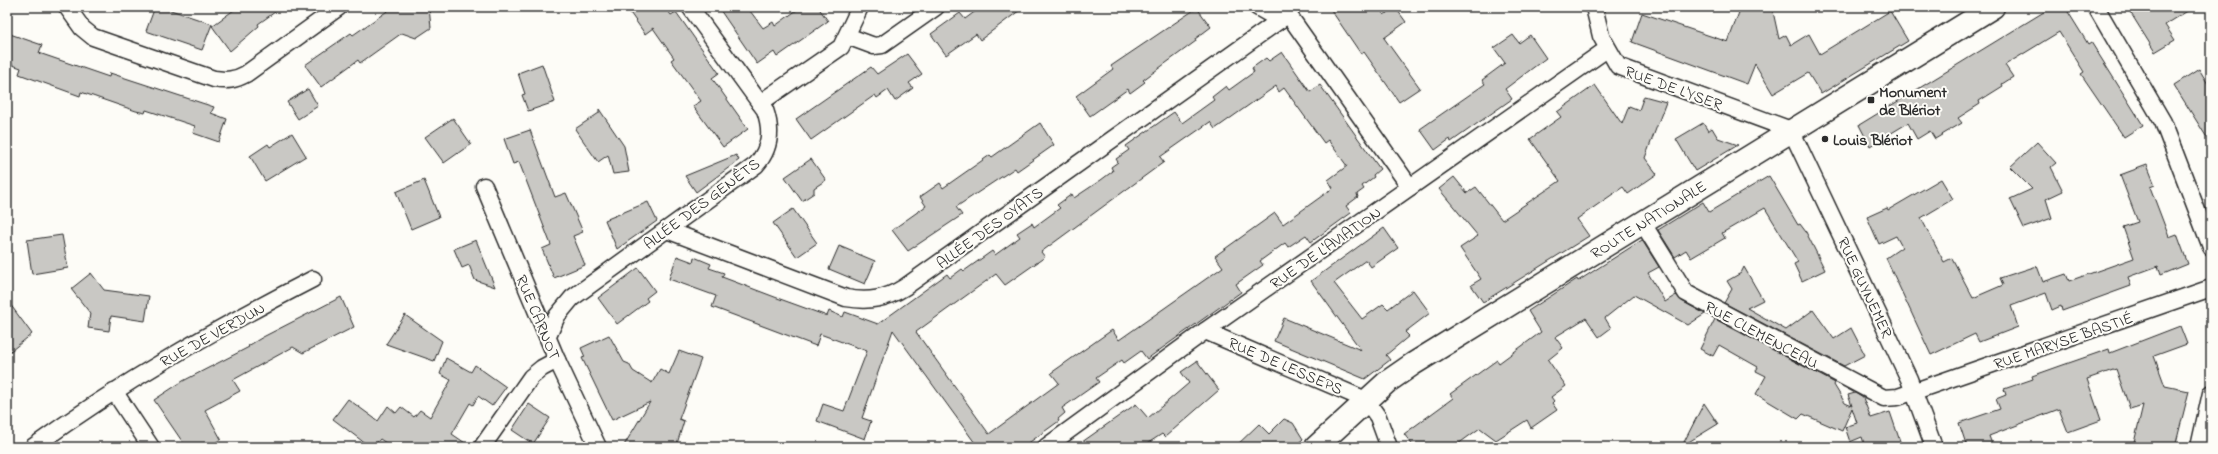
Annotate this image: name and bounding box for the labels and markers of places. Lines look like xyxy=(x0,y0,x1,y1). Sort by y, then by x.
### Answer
place label: Monument de Blériot xyxy=(1879,81,1947,123)
marker: Monument de Blériot xyxy=(1866,95,1876,105)
place label: Louis Blériot xyxy=(1833,129,1913,153)
marker: Louis Blériot xyxy=(1820,134,1830,144)

